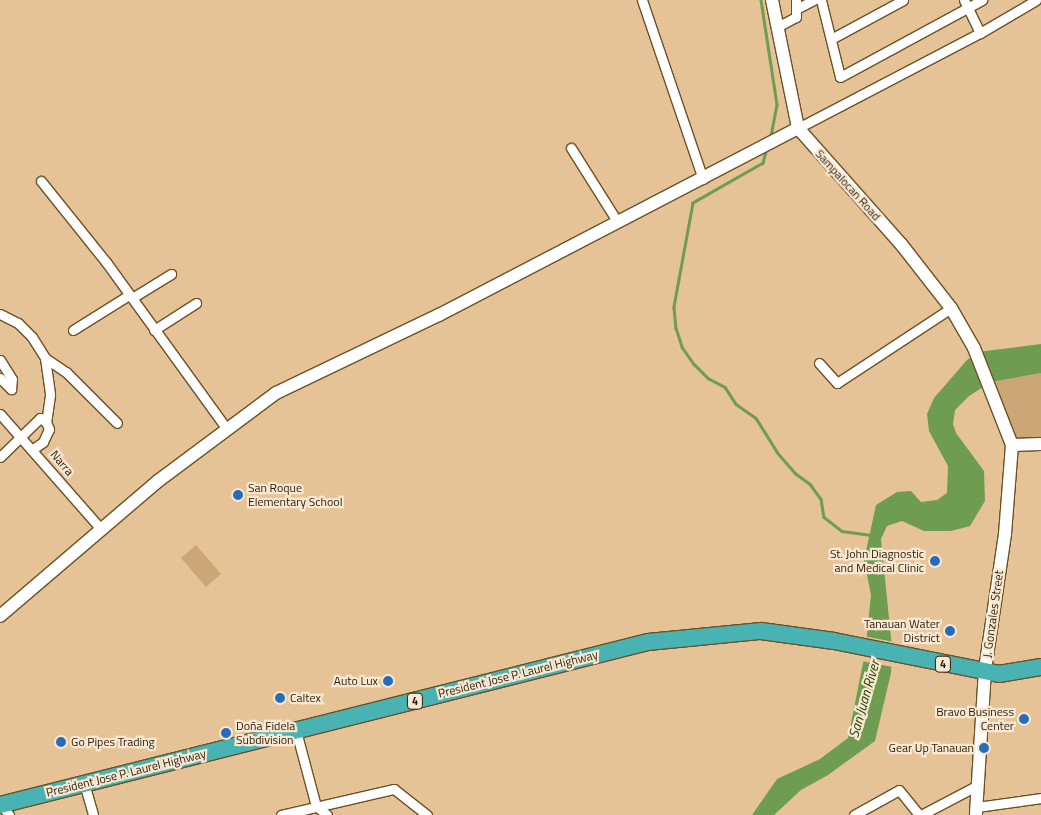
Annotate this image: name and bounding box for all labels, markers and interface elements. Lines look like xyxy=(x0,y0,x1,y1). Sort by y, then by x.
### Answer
street label: Sampalocan Road xyxy=(812,147,884,223)
street label: Narra xyxy=(47,447,77,479)
place label: San Roque Elementary School xyxy=(248,481,342,509)
marker: San Roque Elementary School xyxy=(232,489,244,501)
place label: St. John Diagnostic and Medical Clinic xyxy=(830,547,924,575)
marker: St. John Diagnostic and Medical Clinic xyxy=(928,554,942,568)
street label: J. Gonzales Street xyxy=(980,569,1006,659)
place label: Tanauan Water District xyxy=(864,617,940,645)
marker: Tanauan Water District xyxy=(944,625,956,637)
street label: President Jose P. Laurel Highway xyxy=(437,647,599,701)
road number: 4 xyxy=(934,656,952,672)
water label: San Juan River xyxy=(845,658,883,740)
place label: Auto Lux xyxy=(334,674,378,688)
marker: Auto Lux xyxy=(382,675,394,687)
place label: Caltex xyxy=(290,691,321,705)
marker: Caltex xyxy=(274,692,286,704)
road number: 4 xyxy=(406,692,424,709)
place label: Bravo Business Center xyxy=(936,705,1014,733)
marker: Bravo Business Center xyxy=(1018,713,1030,725)
place label: Doña Fidela Subdivision xyxy=(236,719,295,747)
marker: Doña Fidela Subdivision xyxy=(220,727,232,739)
place label: Go Pipes Trading xyxy=(71,735,155,749)
marker: Go Pipes Trading xyxy=(55,736,67,748)
place label: Gear Up Tanauan xyxy=(889,741,974,755)
marker: Gear Up Tanauan xyxy=(978,742,990,754)
street label: President Jose P. Laurel Highway xyxy=(45,746,207,800)

